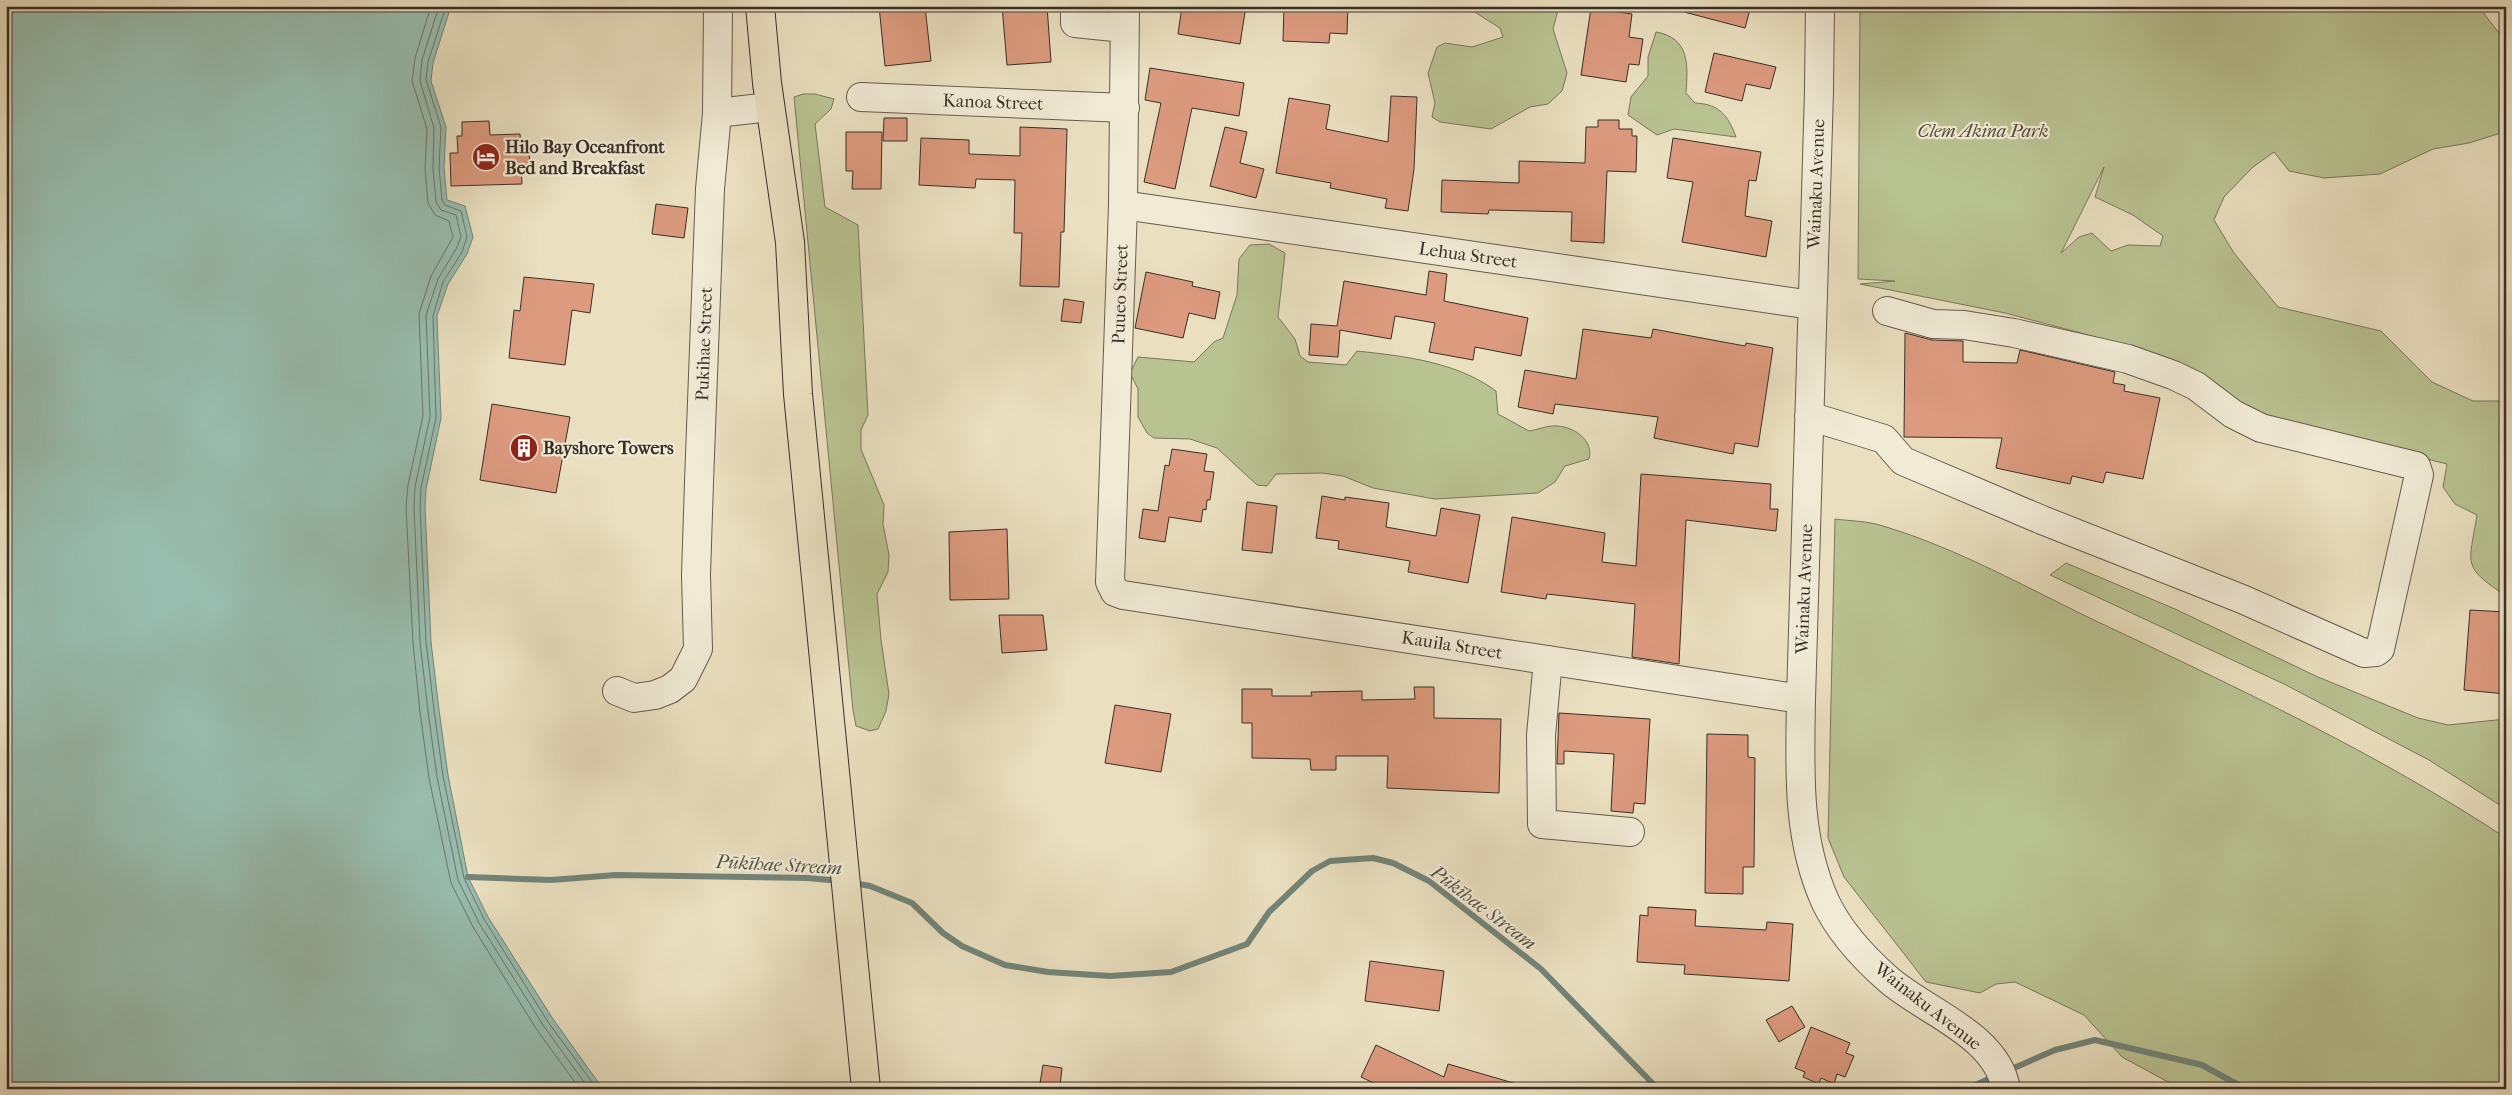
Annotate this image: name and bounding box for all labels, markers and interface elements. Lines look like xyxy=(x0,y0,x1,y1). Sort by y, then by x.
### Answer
street label: Kanoa Street xyxy=(942,90,1044,115)
street label: Wainaku Avenue xyxy=(1804,118,1829,250)
park label: Clem Akina Park xyxy=(1917,121,2049,142)
place label: Hilo Bay Oceanfront Bed and Breakfast xyxy=(505,137,665,179)
hotel icon: Hilo Bay Oceanfront Bed and Breakfast xyxy=(471,142,501,172)
street label: Lehua Street xyxy=(1417,238,1519,273)
street label: Puueo Street xyxy=(1108,243,1133,345)
street label: Pukihae Street xyxy=(692,286,717,402)
building icon: Bayshore Towers xyxy=(509,433,539,463)
place label: Bayshore Towers xyxy=(543,438,674,459)
street label: Wainaku Avenue xyxy=(1792,523,1817,655)
street label: Kauila Street xyxy=(1400,627,1504,664)
water label: Pūkīhae Stream xyxy=(714,851,843,879)
water label: Pūkīhae Stream xyxy=(1426,860,1540,955)
street label: Wainaku Avenue xyxy=(1869,957,1986,1055)

